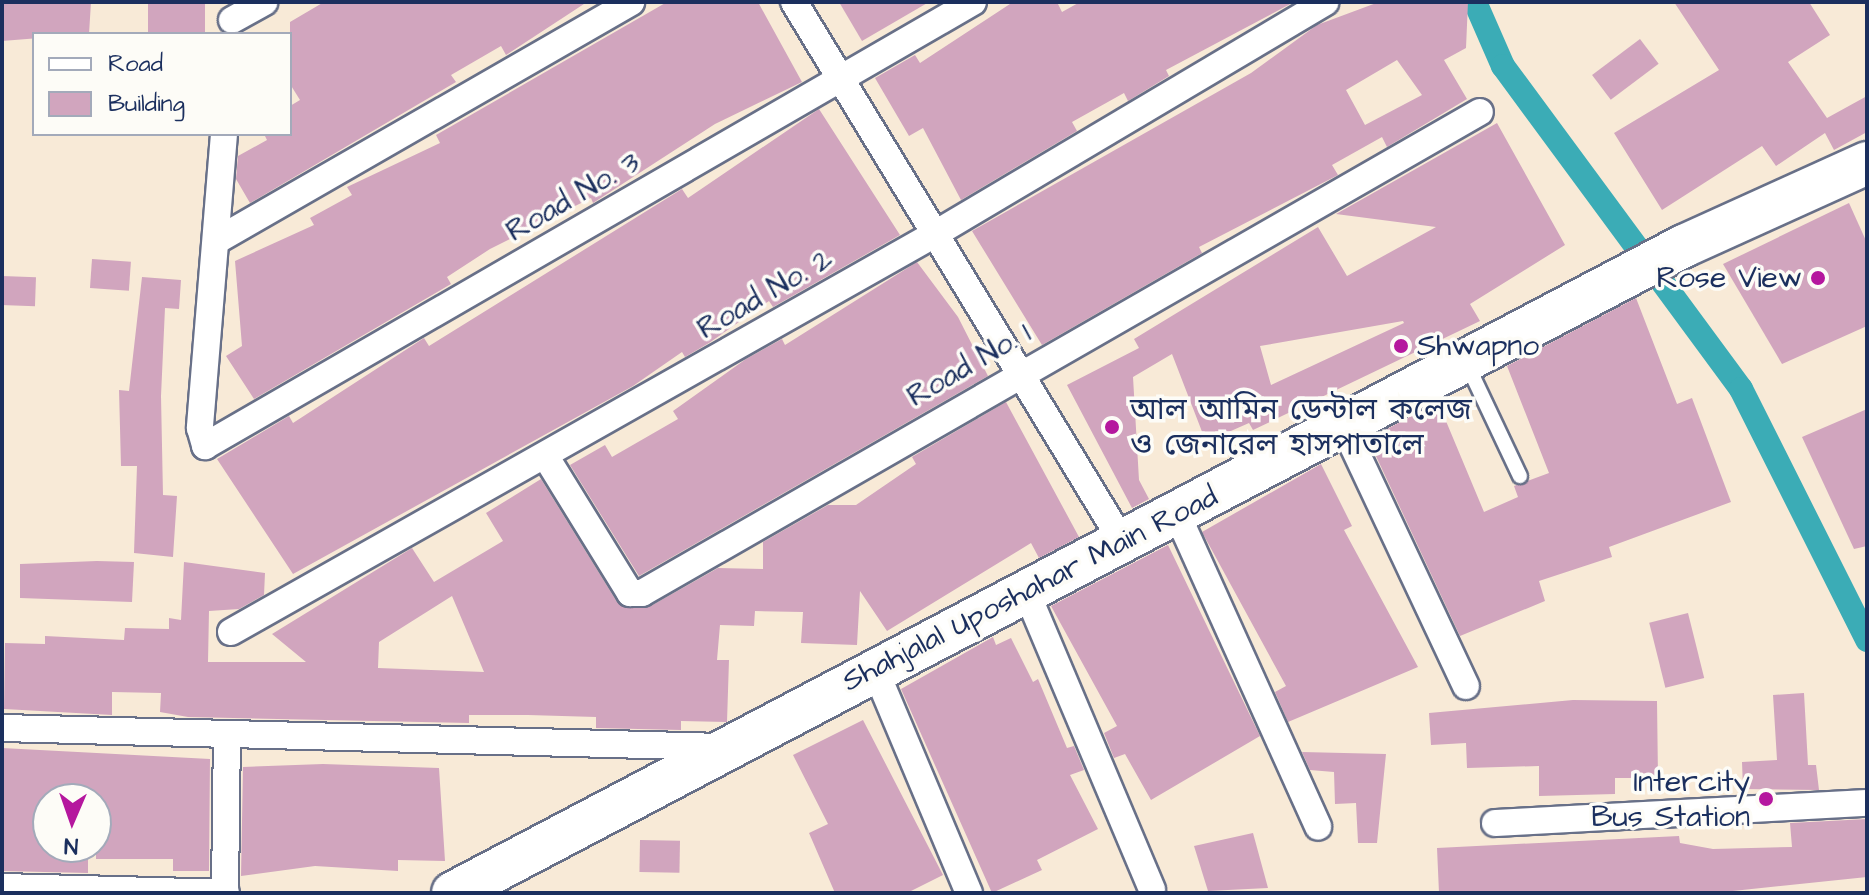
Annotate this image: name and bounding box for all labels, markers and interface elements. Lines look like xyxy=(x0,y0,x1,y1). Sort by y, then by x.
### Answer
legend xyxy=(32,32,292,136)
text: Road xyxy=(108,47,163,81)
text: Building xyxy=(108,87,185,121)
street label: Road No. 3 xyxy=(500,144,646,250)
street label: Road No. 2 xyxy=(691,241,839,347)
place label: Rose View xyxy=(1657,260,1802,296)
marker: Rose View xyxy=(1809,269,1827,287)
street label: Road No. 1 xyxy=(901,315,1037,415)
place label: Shwapno xyxy=(1417,328,1539,364)
marker: Shwapno xyxy=(1392,337,1410,355)
place label: আল আমিন ডেন্টাল কলেজ ও জেনারেল হাসপাতালে xyxy=(1130,392,1472,462)
marker: আল আমিন ডেন্টাল কলেজ ও জেনারেল হাসপাতালে xyxy=(1101,416,1123,438)
street label: Shahjalal Uposhahar Main Road xyxy=(836,478,1224,700)
place label: Intercity Bus Station xyxy=(1591,764,1750,834)
north arrow xyxy=(32,783,112,863)
marker: Intercity Bus Station xyxy=(1757,790,1775,808)
text: N xyxy=(64,830,79,861)

